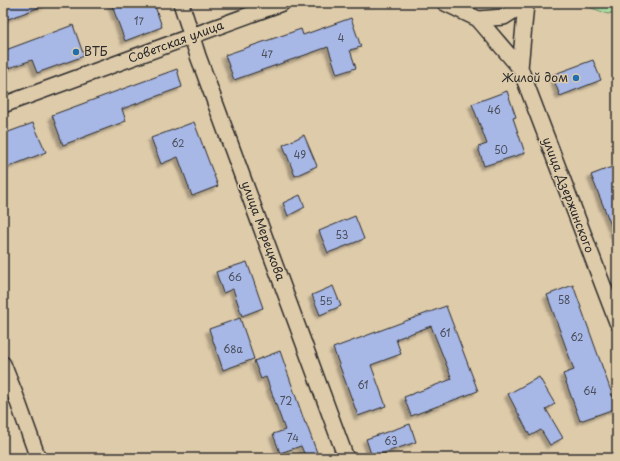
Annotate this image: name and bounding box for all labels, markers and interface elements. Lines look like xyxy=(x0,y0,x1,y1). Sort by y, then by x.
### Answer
house number: 17 xyxy=(134,13,145,28)
street label: Советская улица xyxy=(125,15,226,67)
house number: 4 xyxy=(338,30,345,45)
place label: ВТБ xyxy=(84,42,108,60)
house number: 47 xyxy=(261,46,274,61)
marker: ВТБ xyxy=(71,47,81,57)
place label: Жилой дом xyxy=(502,68,568,86)
marker: Жилой дом xyxy=(571,73,581,83)
house number: 46 xyxy=(487,102,501,117)
street label: улица Дзержинского xyxy=(539,134,599,255)
house number: 62 xyxy=(171,135,185,150)
house number: 50 xyxy=(494,142,508,157)
house number: 49 xyxy=(294,147,306,162)
street label: улица Мерецкова xyxy=(237,178,291,284)
house number: 53 xyxy=(336,227,348,242)
house number: 66 xyxy=(228,269,242,284)
house number: 58 xyxy=(558,292,570,307)
house number: 55 xyxy=(320,293,333,308)
house number: 61 xyxy=(439,325,451,340)
house number: 62 xyxy=(570,329,584,344)
house number: 68а xyxy=(223,341,243,356)
house number: 61 xyxy=(357,377,369,392)
house number: 64 xyxy=(583,383,597,398)
house number: 72 xyxy=(280,393,292,408)
house number: 74 xyxy=(287,430,299,445)
house number: 63 xyxy=(384,433,398,448)

